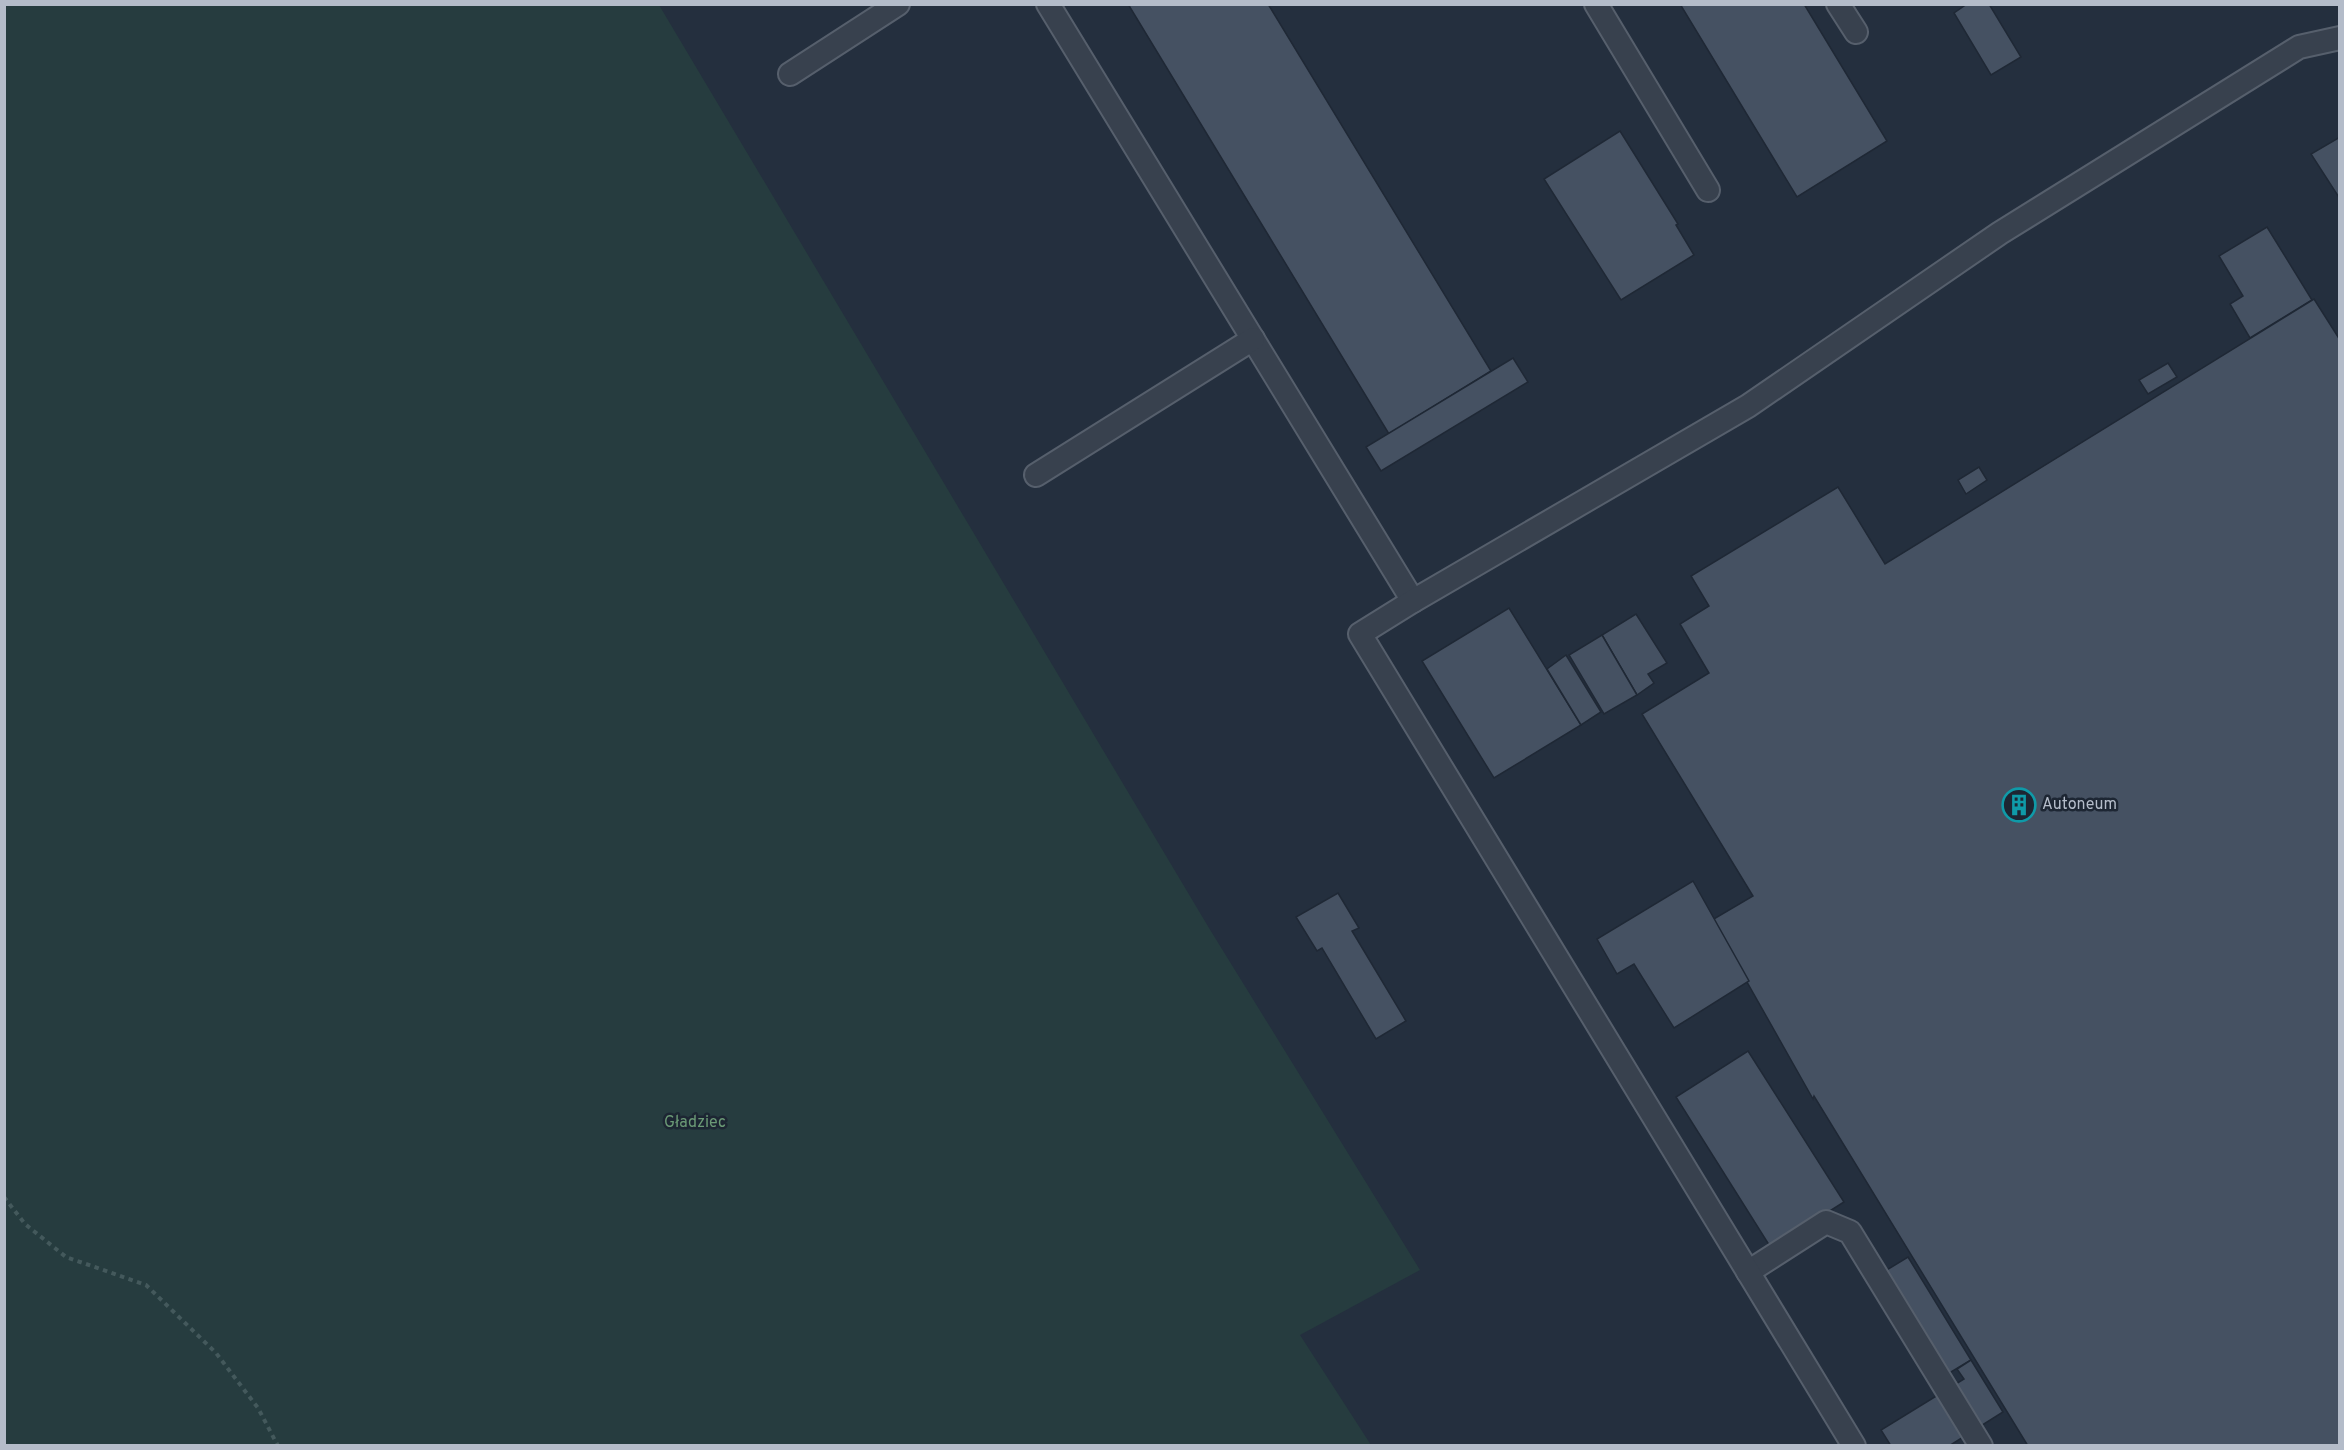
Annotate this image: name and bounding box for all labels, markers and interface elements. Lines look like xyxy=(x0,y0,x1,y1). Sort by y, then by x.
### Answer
building icon: Autoneum xyxy=(2001,787,2037,823)
place label: Autoneum xyxy=(2042,795,2117,815)
park label: Gładziec xyxy=(664,1113,726,1133)

